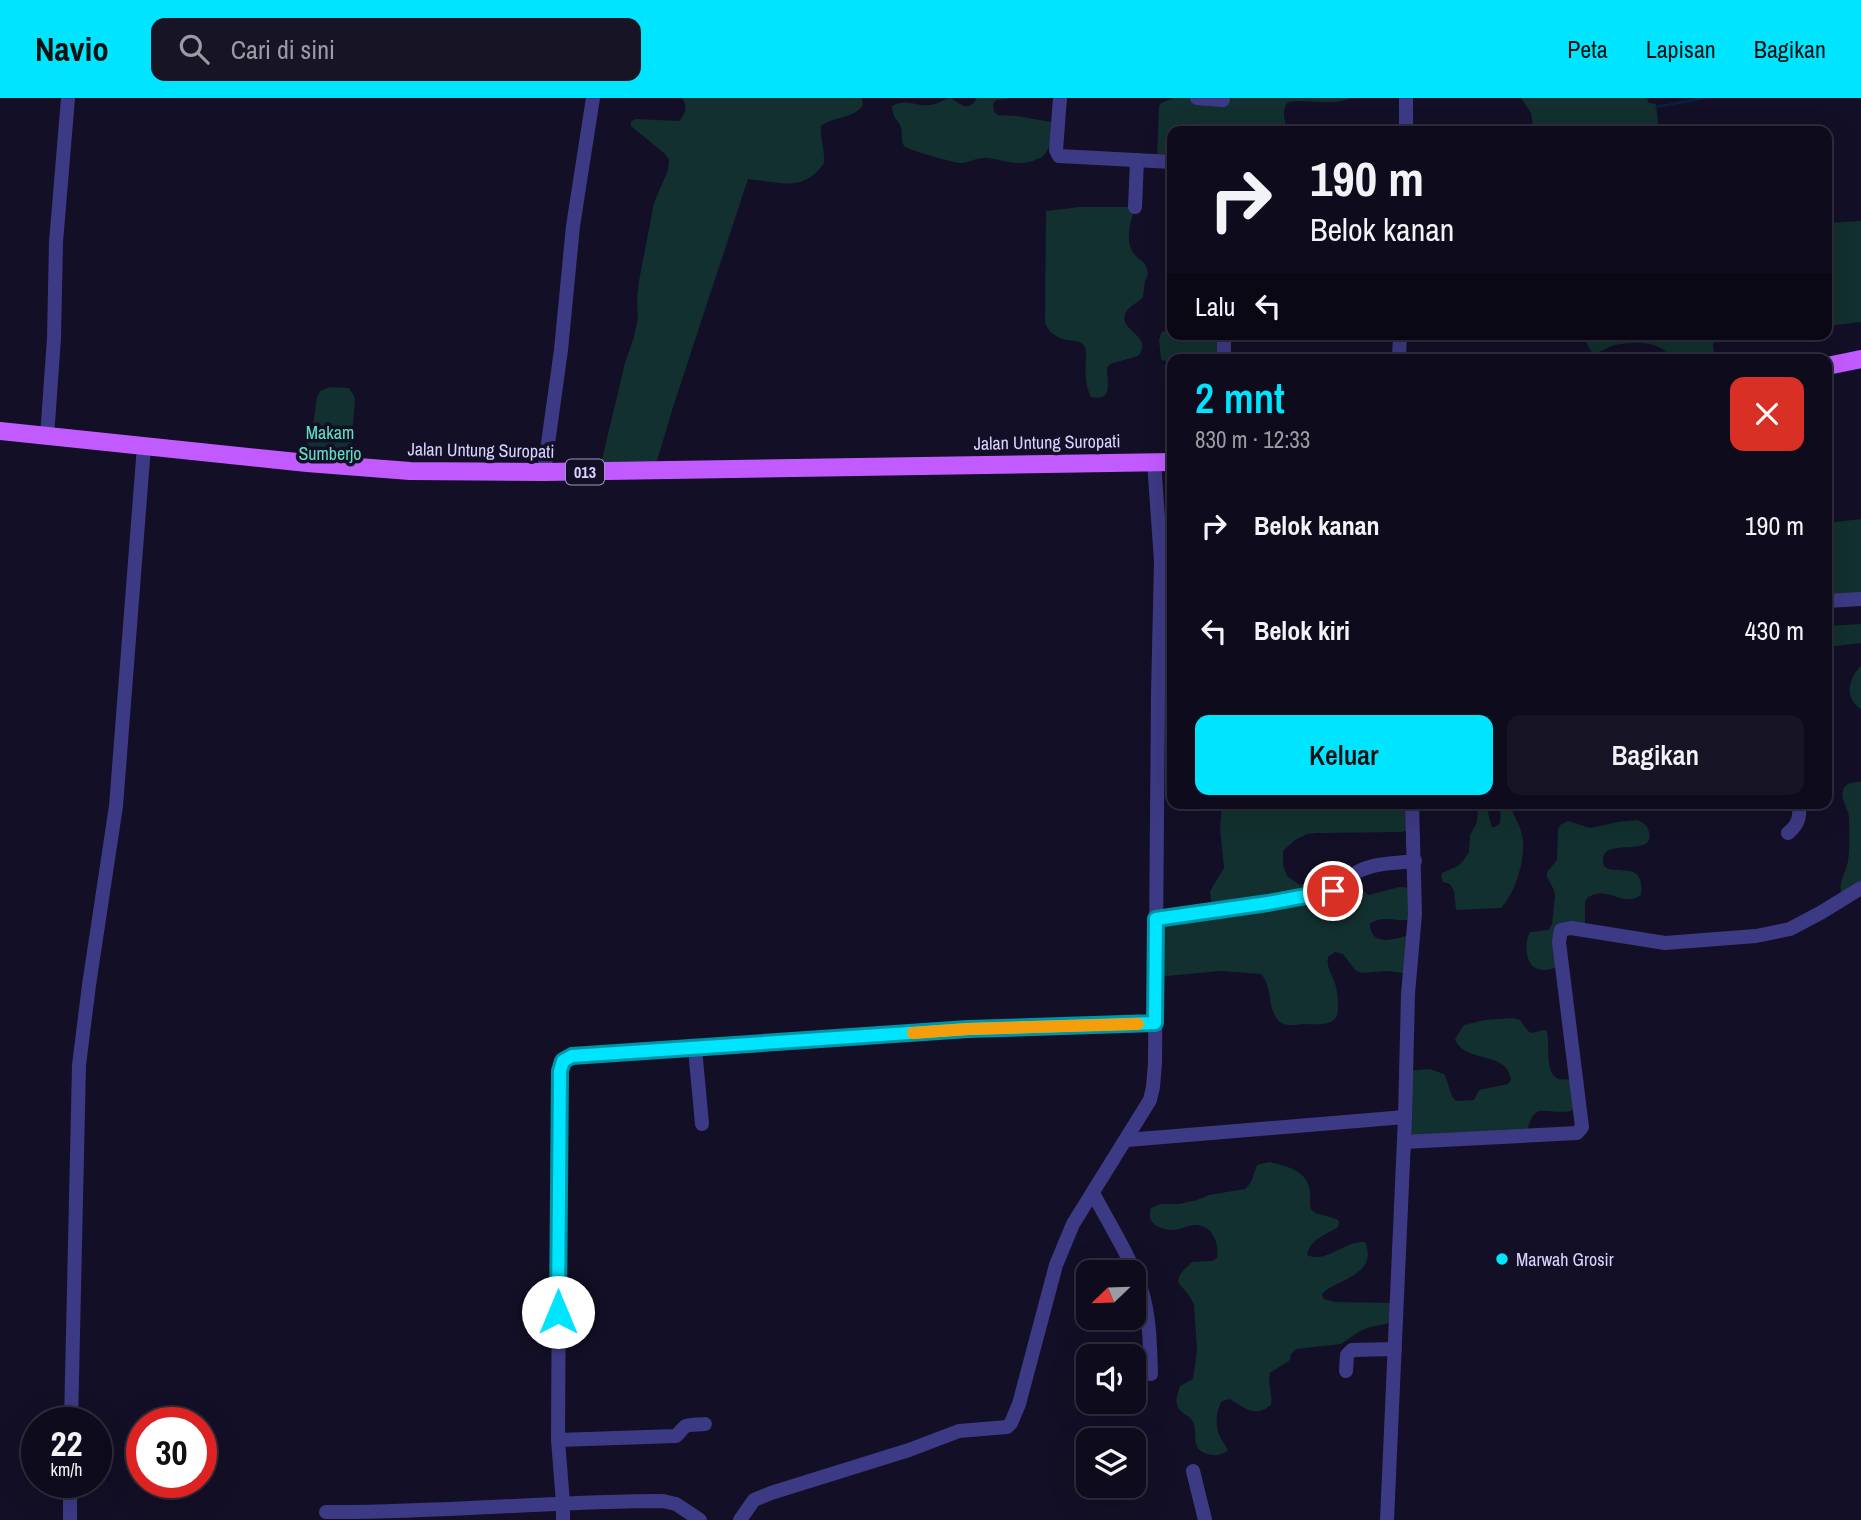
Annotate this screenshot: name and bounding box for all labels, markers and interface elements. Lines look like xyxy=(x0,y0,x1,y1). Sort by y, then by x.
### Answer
search box xyxy=(151,18,641,81)
text: Navio xyxy=(35,27,109,71)
icon: search xyxy=(175,30,213,68)
text: Cari di sini xyxy=(231,32,335,67)
text: Peta xyxy=(1567,33,1608,65)
text: Lapisan xyxy=(1646,33,1716,65)
text: Bagikan xyxy=(1754,33,1826,65)
text: 190 m xyxy=(1310,145,1424,211)
icon: right xyxy=(1195,154,1286,245)
text: Belok kanan xyxy=(1310,208,1454,251)
icon: left xyxy=(1249,287,1287,325)
text: Lalu xyxy=(1195,289,1235,324)
text: 2 mnt xyxy=(1195,370,1285,426)
button: close xyxy=(1730,377,1804,451)
park label: Makam Sumberjo xyxy=(298,420,362,466)
text: 830 m · 12:33 xyxy=(1195,424,1310,455)
street label: Jalan Untung Suropati xyxy=(973,428,1121,456)
street label: Jalan Untung Suropati xyxy=(407,436,555,464)
road number: 013 xyxy=(566,460,604,484)
icon: right xyxy=(1195,507,1233,545)
text: Belok kanan xyxy=(1254,508,1380,543)
text: 190 m xyxy=(1745,508,1804,543)
icon: left xyxy=(1195,612,1233,650)
text: Belok kiri xyxy=(1254,613,1350,648)
text: 430 m xyxy=(1745,613,1804,648)
button: Keluar xyxy=(1195,715,1493,795)
button: Bagikan xyxy=(1507,715,1804,795)
pin xyxy=(1303,861,1363,921)
icon: arrive xyxy=(1314,872,1352,910)
place label: Marwah Grosir xyxy=(1516,1247,1614,1272)
marker: Marwah Grosir xyxy=(1494,1251,1510,1267)
north arrow xyxy=(1076,1260,1146,1330)
map controls xyxy=(1076,1260,1146,1498)
position arrow xyxy=(521,1275,595,1349)
button: sound xyxy=(1076,1344,1146,1414)
speed limit sign: 30 xyxy=(126,1407,217,1498)
text: 22 xyxy=(51,1420,82,1467)
button: layers xyxy=(1076,1428,1146,1498)
text: km/h xyxy=(51,1457,83,1482)

